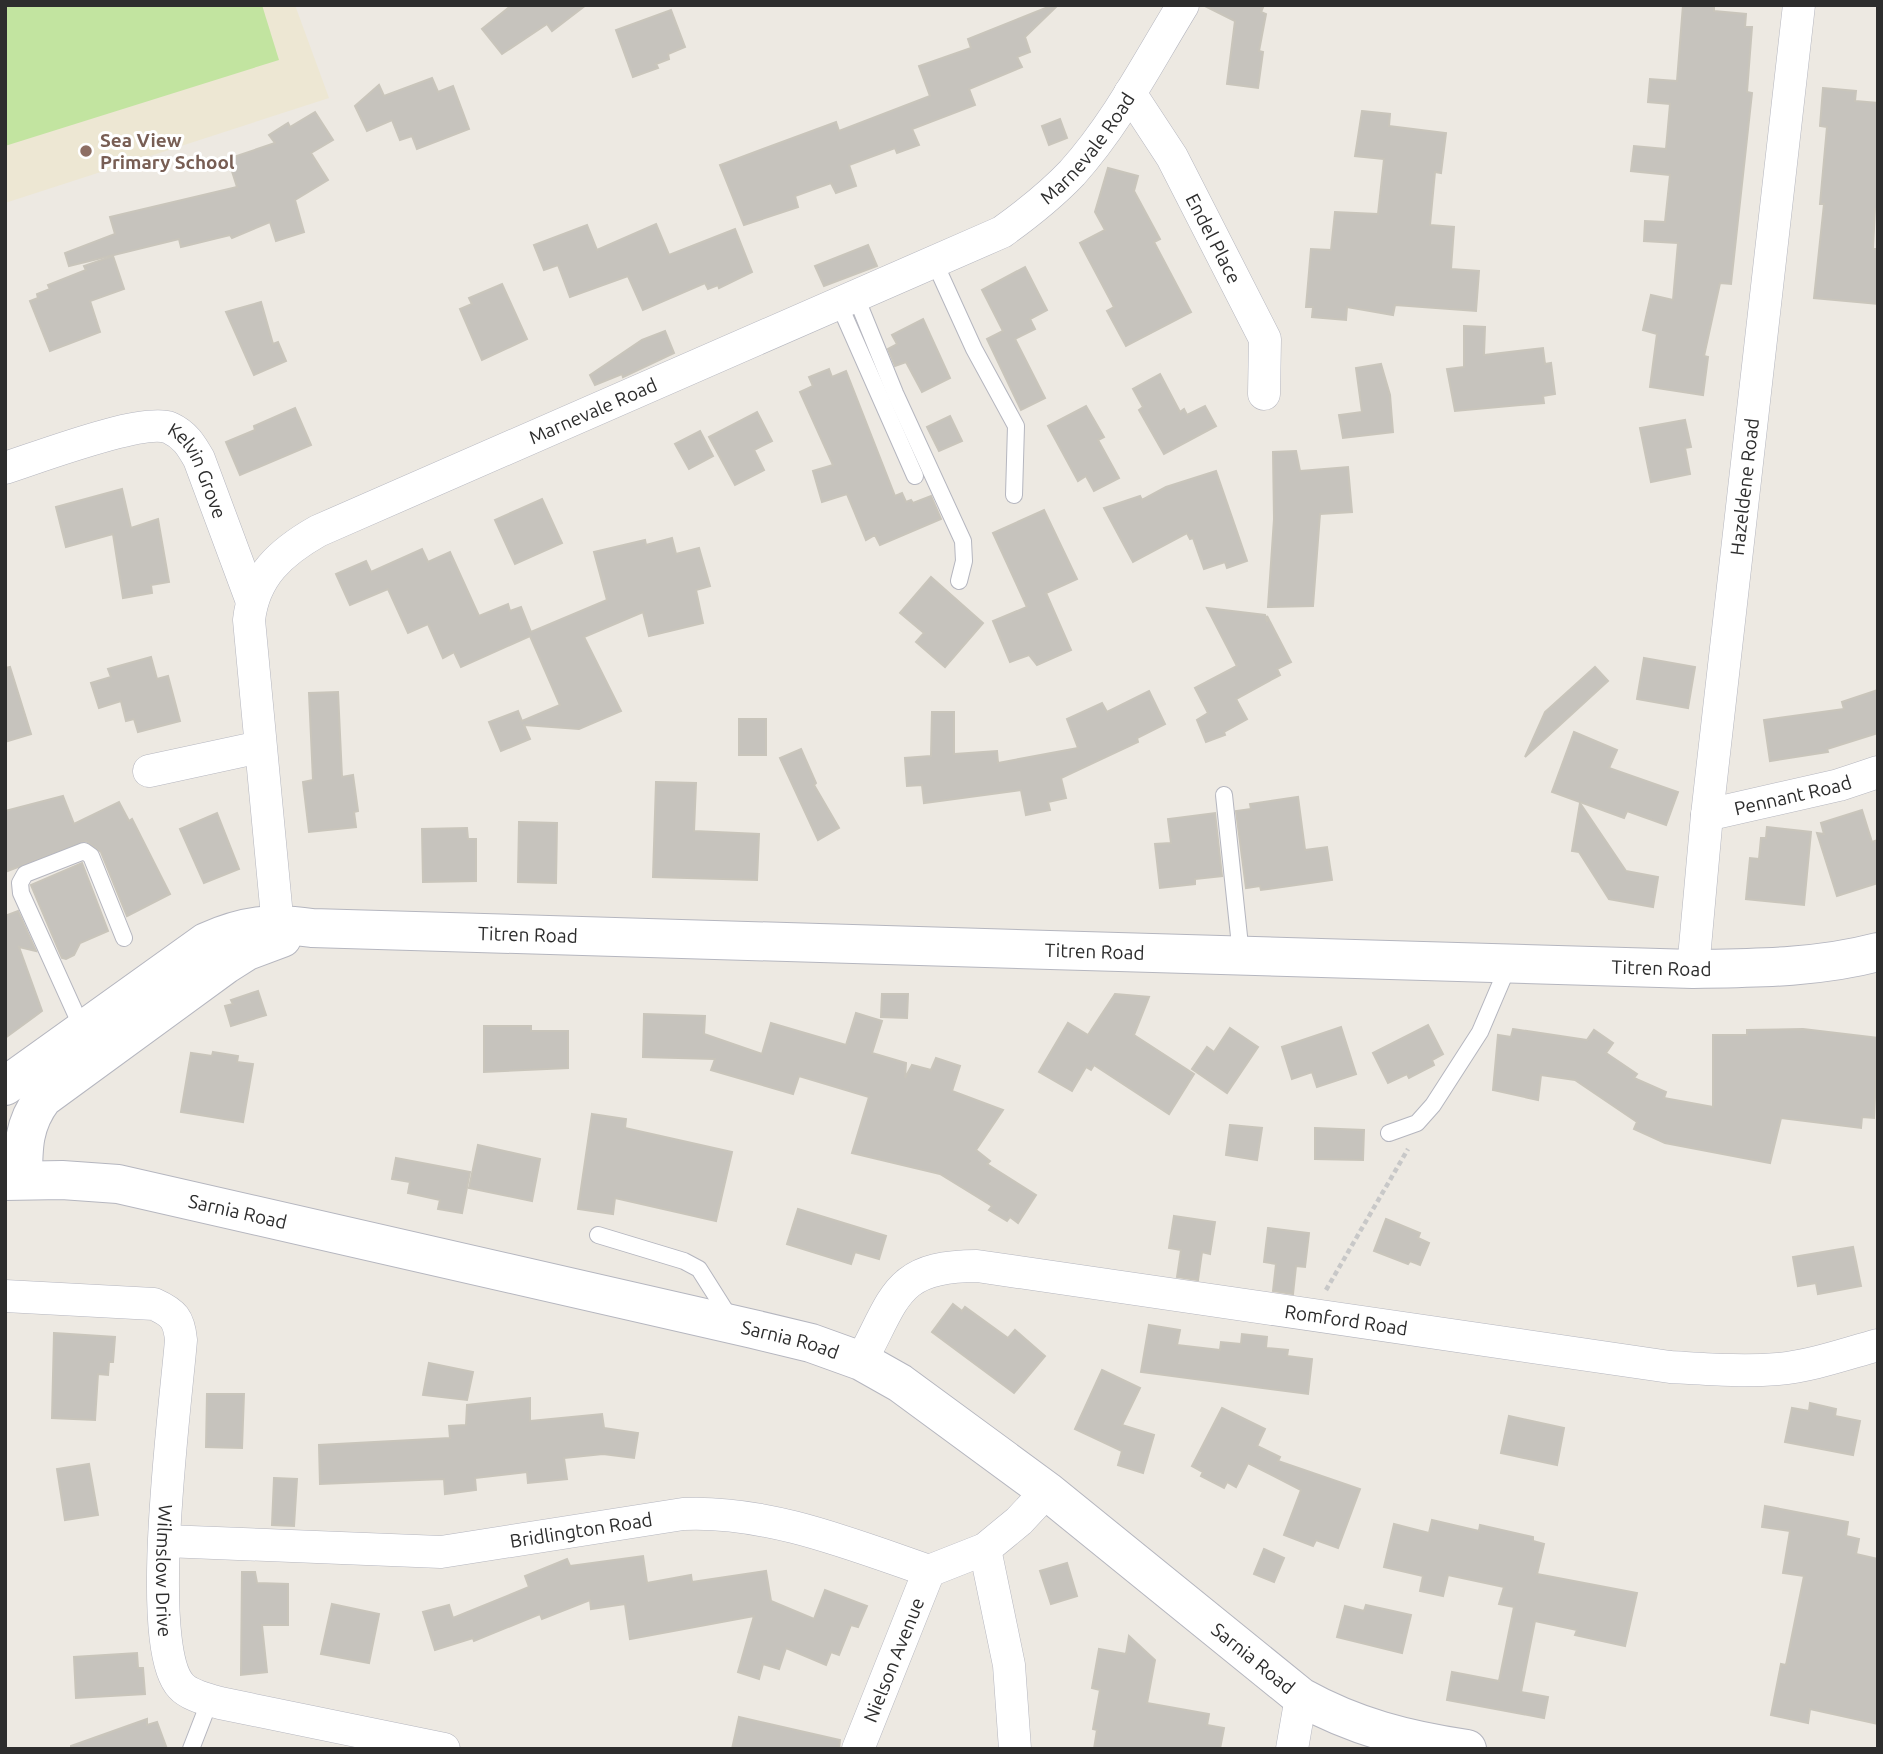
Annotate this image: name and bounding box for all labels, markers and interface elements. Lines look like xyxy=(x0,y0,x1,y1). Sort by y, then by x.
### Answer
street label: Marnevale Road xyxy=(1036,88,1139,209)
place label: Sea View Primary School xyxy=(100,129,235,173)
marker: Sea View Primary School xyxy=(78,143,94,159)
street label: Endel Place xyxy=(1182,190,1246,287)
street label: Marnevale Road xyxy=(525,373,660,448)
street label: Hazeldene Road xyxy=(1726,417,1763,557)
street label: Kelvin Grove xyxy=(164,418,231,522)
street label: Pennant Road xyxy=(1732,771,1854,819)
street label: Titren Road xyxy=(478,922,578,947)
street label: Titren Road xyxy=(1044,939,1145,964)
street label: Titren Road xyxy=(1611,956,1712,980)
street label: Sarnia Road xyxy=(186,1189,289,1233)
street label: Romford Road xyxy=(1283,1300,1409,1340)
street label: Sarnia Road xyxy=(739,1316,842,1363)
street label: Wilmslow Drive xyxy=(152,1504,177,1638)
street label: Bridlington Road xyxy=(508,1508,654,1552)
street label: Nielson Avenue xyxy=(859,1594,928,1725)
street label: Sarnia Road xyxy=(1207,1618,1299,1698)

